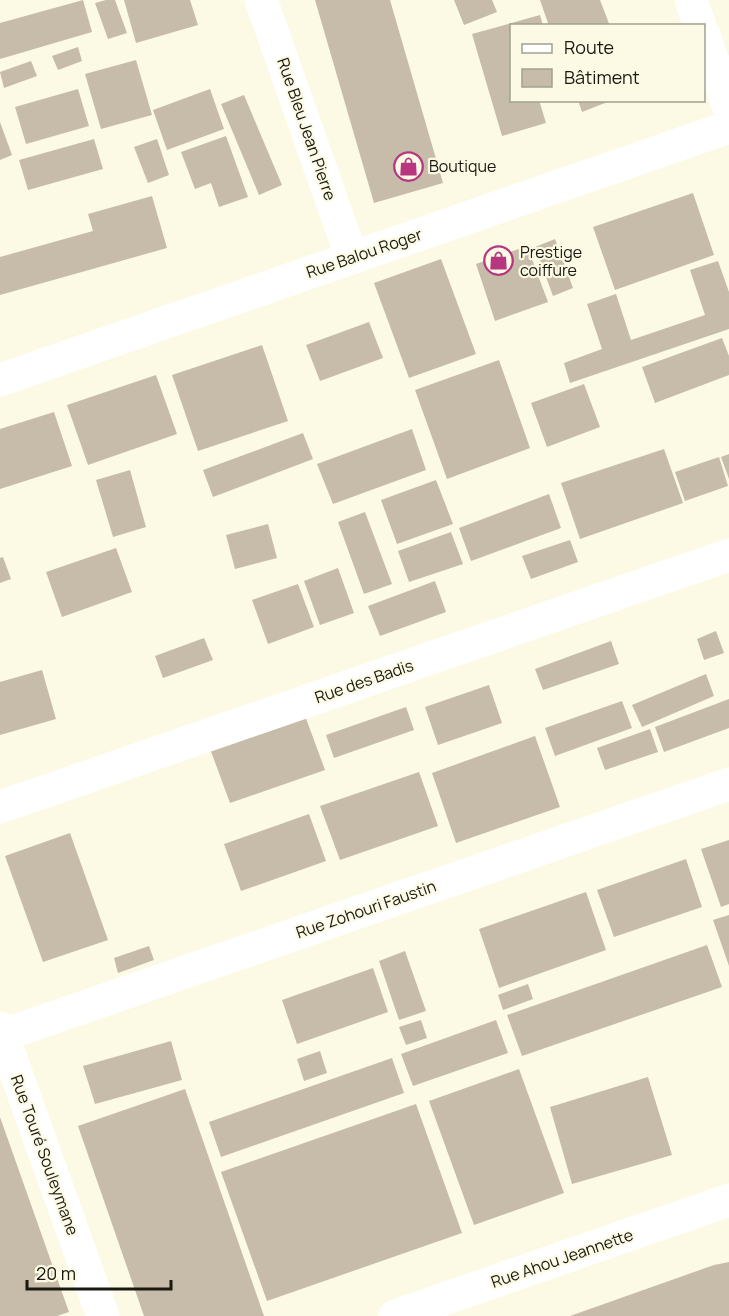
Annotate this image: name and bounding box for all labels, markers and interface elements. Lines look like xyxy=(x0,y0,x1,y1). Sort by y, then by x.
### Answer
legend xyxy=(510,24,705,102)
text: Route xyxy=(564,35,614,59)
street label: Rue Bleu Jean Pierre xyxy=(272,55,342,203)
text: Bâtiment xyxy=(564,65,640,89)
shop icon: Boutique xyxy=(392,150,424,182)
place label: Boutique xyxy=(429,155,496,177)
street label: Rue Balou Roger xyxy=(303,223,425,283)
place label: Prestige coiffure xyxy=(520,241,582,281)
shop icon: Prestige coiffure xyxy=(483,245,515,277)
street label: Rue des Badis xyxy=(312,654,416,708)
street label: Rue Zohouri Faustin xyxy=(293,875,439,943)
street label: Rue Touré Souleymane xyxy=(6,1072,84,1238)
street label: Rue Ahou Jeannette xyxy=(488,1223,636,1293)
scale bar xyxy=(27,1253,171,1291)
text: 20 m xyxy=(36,1261,76,1285)

